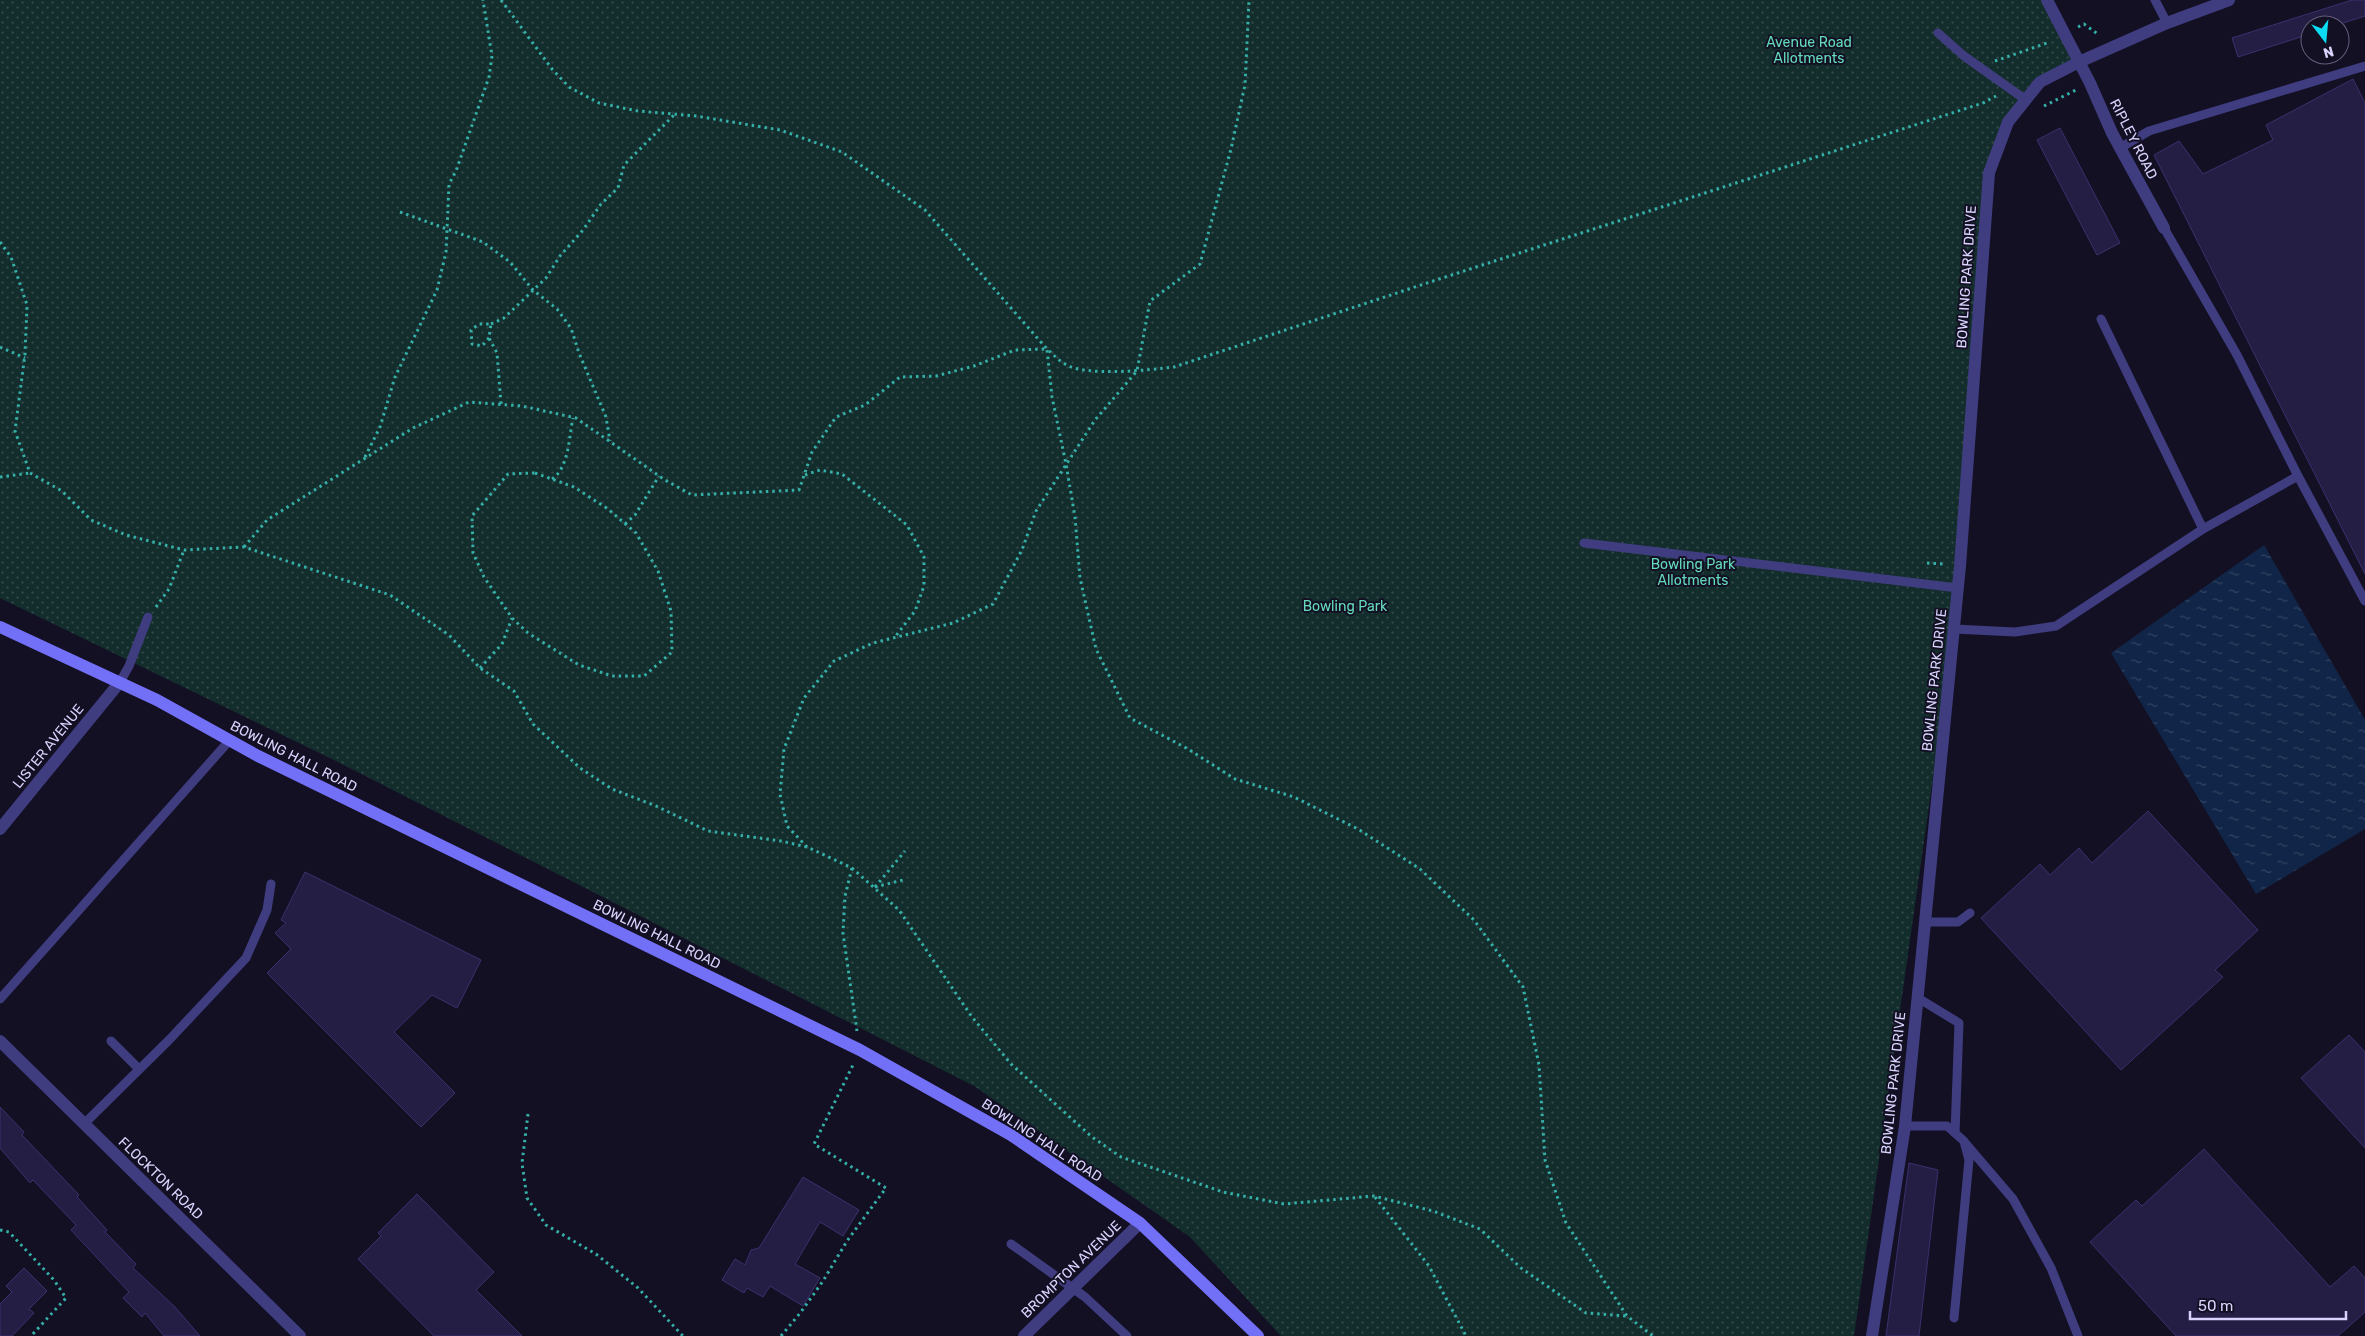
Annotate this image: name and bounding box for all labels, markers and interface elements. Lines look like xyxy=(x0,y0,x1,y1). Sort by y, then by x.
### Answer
north arrow xyxy=(2300,15,2350,65)
park label: Avenue Road Allotments xyxy=(1766,34,1852,67)
text: N xyxy=(2321,42,2336,62)
street label: RIPLEY ROAD xyxy=(2106,96,2161,182)
street label: BOWLING PARK DRIVE xyxy=(1953,205,1980,349)
park label: Bowling Park Allotments xyxy=(1651,556,1736,589)
park label: Bowling Park xyxy=(1303,598,1388,615)
street label: BOWLING PARK DRIVE xyxy=(1919,608,1950,752)
street label: LISTER AVENUE xyxy=(9,701,88,792)
street label: BOWLING HALL ROAD xyxy=(228,717,360,796)
street label: BOWLING HALL ROAD xyxy=(590,896,723,973)
street label: BOWLING PARK DRIVE xyxy=(1878,1011,1909,1155)
street label: BOWLING HALL ROAD xyxy=(978,1095,1105,1186)
street label: FLOCKTON ROAD xyxy=(115,1134,207,1223)
street label: BROMPTON AVENUE xyxy=(1018,1217,1125,1322)
scale bar xyxy=(2190,1288,2346,1320)
text: 50 m xyxy=(2198,1297,2233,1315)

